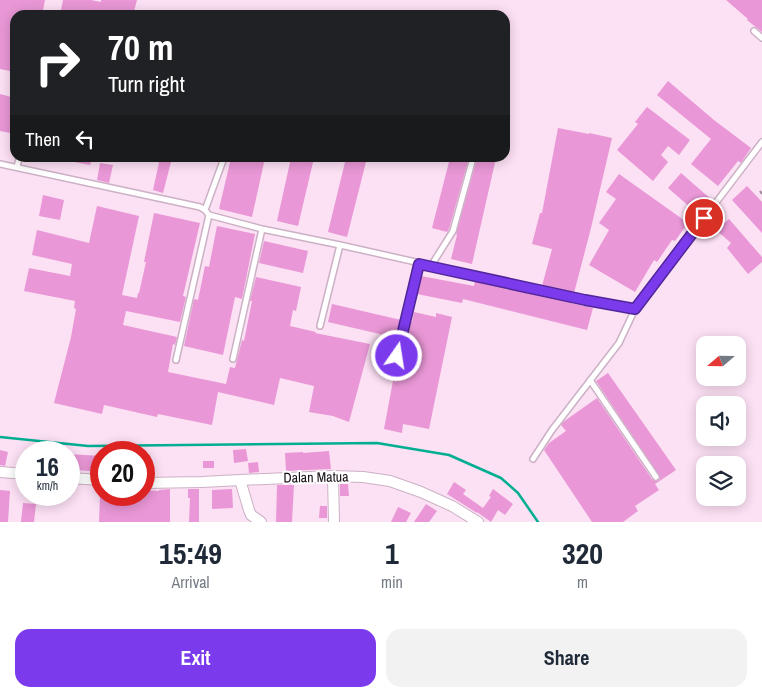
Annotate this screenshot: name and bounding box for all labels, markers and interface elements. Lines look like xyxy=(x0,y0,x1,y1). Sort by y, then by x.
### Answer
text: 70 m xyxy=(108,24,173,71)
icon: right xyxy=(25,30,90,95)
text: Turn right xyxy=(108,69,185,99)
icon: left xyxy=(71,125,99,153)
text: Then xyxy=(25,126,61,152)
pin xyxy=(683,197,725,239)
icon: arrive xyxy=(690,204,718,232)
position arrow xyxy=(370,329,422,381)
north arrow xyxy=(696,336,746,386)
map controls xyxy=(696,336,746,506)
button: sound xyxy=(696,396,746,446)
speed limit sign: 20 xyxy=(90,441,155,506)
text: 16 xyxy=(36,450,59,484)
button: layers xyxy=(696,456,746,506)
street label: Dalan Matua xyxy=(283,467,349,487)
text: km/h xyxy=(37,478,58,494)
text: 15:49 xyxy=(159,533,222,573)
text: 1 xyxy=(385,533,399,573)
text: 320 xyxy=(562,533,603,573)
text: Arrival xyxy=(172,571,209,593)
text: min xyxy=(381,571,403,593)
text: m xyxy=(577,571,588,593)
button: Exit xyxy=(15,629,376,687)
button: Share xyxy=(386,629,747,687)

